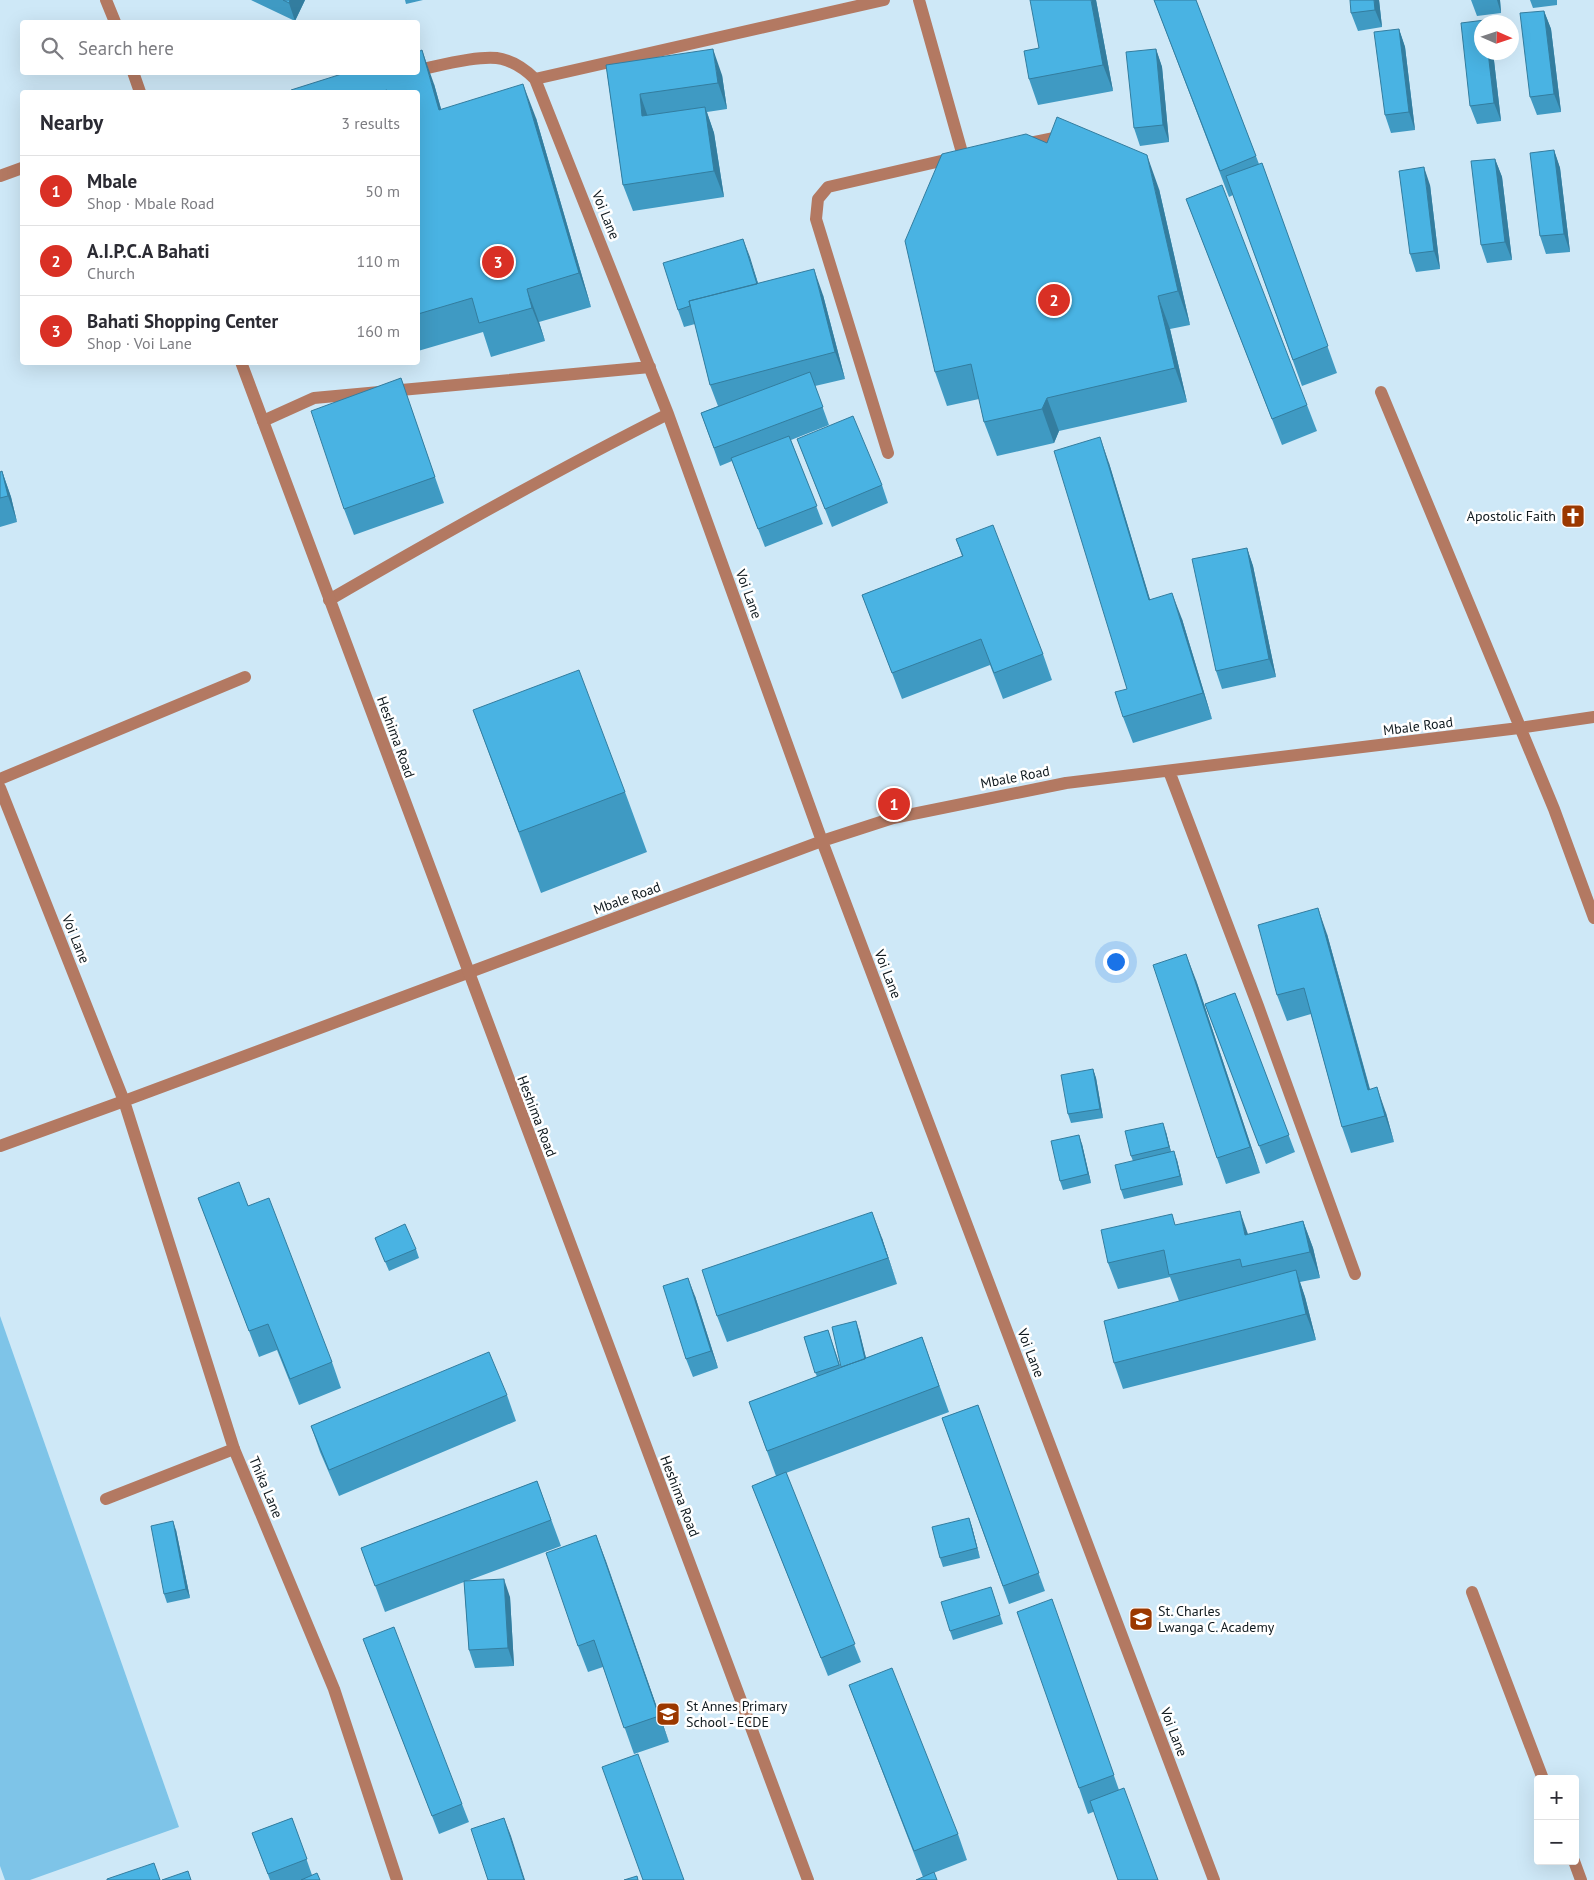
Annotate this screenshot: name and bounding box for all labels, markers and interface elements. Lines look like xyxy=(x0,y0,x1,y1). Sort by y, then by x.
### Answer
north arrow xyxy=(1474,15,1519,60)
search box xyxy=(20,20,420,75)
icon: search xyxy=(38,34,66,62)
text: Search here xyxy=(78,36,174,60)
text: Nearby xyxy=(40,109,103,136)
text: 3 results xyxy=(341,113,400,133)
text: Mbale xyxy=(87,169,137,193)
text: 1 xyxy=(51,181,61,201)
text: 50 m xyxy=(365,181,400,201)
street label: Voi Lane xyxy=(588,187,624,242)
text: Shop · Mbale Road xyxy=(87,193,214,213)
text: A.I.P.C.A Bahati xyxy=(87,239,210,263)
pin: 3 xyxy=(482,243,514,281)
text: 2 xyxy=(51,251,61,271)
text: 110 m xyxy=(357,251,400,271)
text: Church xyxy=(87,263,135,283)
pin: 2 xyxy=(1038,281,1070,319)
text: Bahati Shopping Center xyxy=(87,309,278,333)
text: 3 xyxy=(51,321,61,341)
text: 160 m xyxy=(357,321,400,341)
text: Shop · Voi Lane xyxy=(87,333,192,353)
church icon: Apostolic Faith xyxy=(1560,503,1586,529)
place label: Apostolic Faith xyxy=(1467,507,1556,525)
street label: Voi Lane xyxy=(732,566,766,621)
street label: Heshima Road xyxy=(373,694,419,780)
street label: Mbale Road xyxy=(1382,713,1454,739)
street label: Mbale Road xyxy=(979,761,1051,793)
pin: 1 xyxy=(878,785,910,823)
street label: Mbale Road xyxy=(591,878,663,918)
street label: Voi Lane xyxy=(58,911,94,966)
street label: Voi Lane xyxy=(870,946,906,1001)
your location xyxy=(1103,949,1129,975)
street label: Heshima Road xyxy=(513,1073,561,1159)
street label: Voi Lane xyxy=(1013,1325,1049,1380)
street label: Thika Lane xyxy=(245,1453,287,1521)
street label: Heshima Road xyxy=(656,1453,704,1539)
place label: St. Charles Lwanga C. Academy xyxy=(1158,1602,1275,1636)
school or university icon: St. Charles Lwanga C. Academy xyxy=(1128,1606,1154,1632)
place label: St Annes Primary School - ECDE xyxy=(686,1697,788,1731)
school or university icon: St Annes Primary School - ECDE xyxy=(655,1701,681,1727)
street label: Voi Lane xyxy=(1156,1704,1192,1759)
map controls xyxy=(1534,1775,1579,1865)
button: + xyxy=(1534,1775,1579,1820)
button: − xyxy=(1534,1820,1579,1865)

